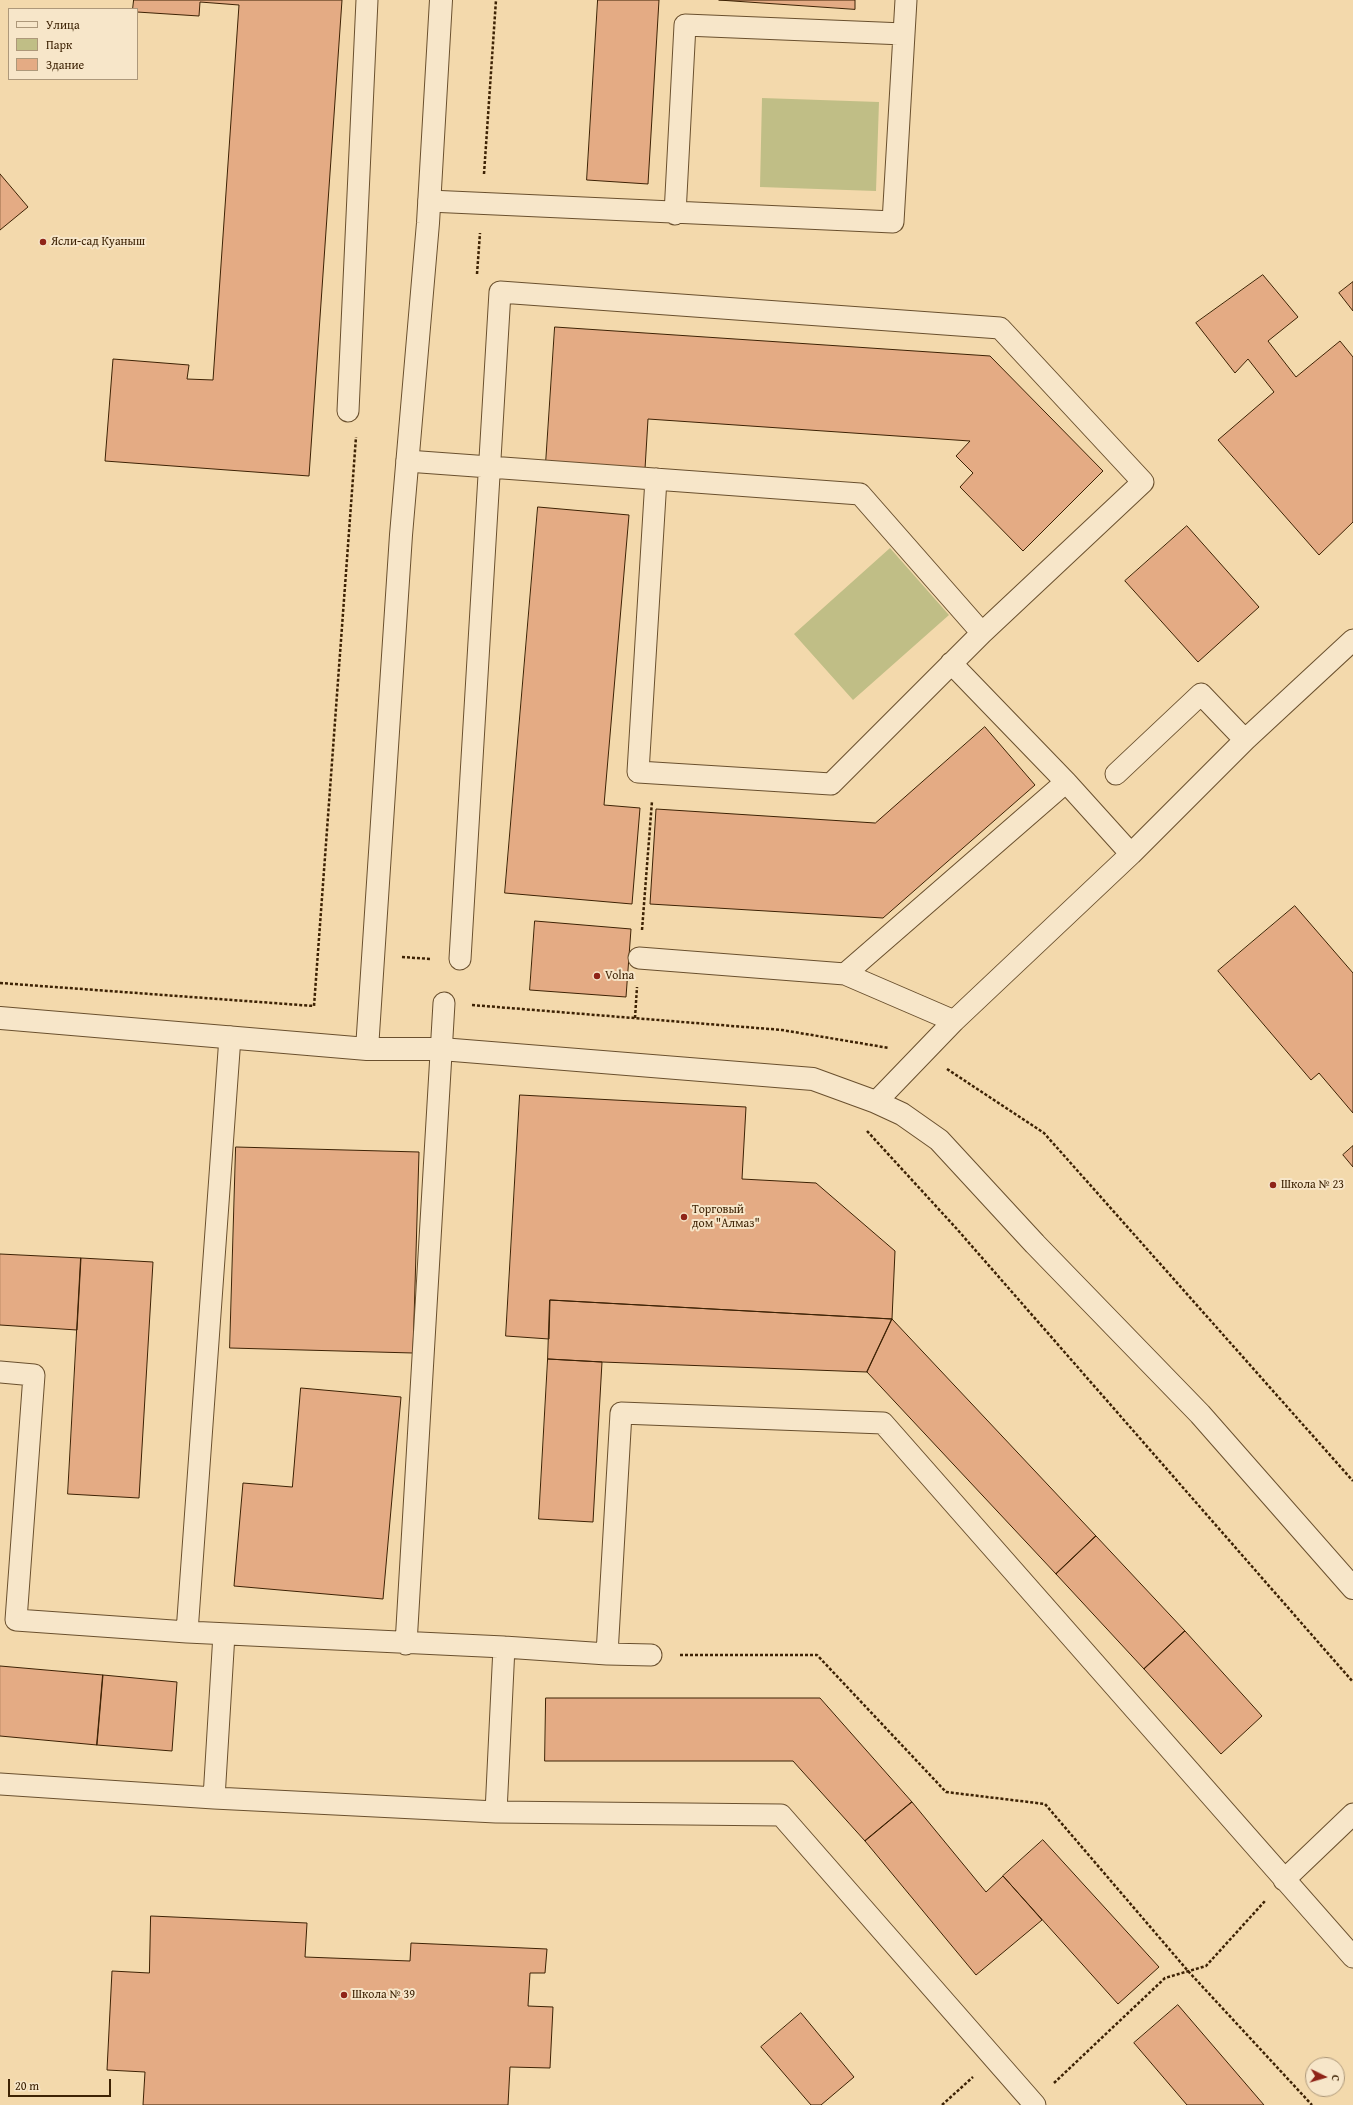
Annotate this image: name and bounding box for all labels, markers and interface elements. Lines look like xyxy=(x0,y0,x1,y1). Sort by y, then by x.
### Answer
legend xyxy=(8,8,138,80)
text: Улица xyxy=(46,16,80,33)
text: Парк xyxy=(46,36,72,53)
text: Здание xyxy=(46,56,84,73)
place label: Ясли-сад Куаныш xyxy=(51,235,145,249)
marker: Ясли-сад Куаныш xyxy=(38,237,48,247)
place label: Volna xyxy=(605,969,634,983)
marker: Volna xyxy=(592,971,602,981)
place label: Школа № 23 xyxy=(1281,1178,1344,1192)
marker: Школа № 23 xyxy=(1268,1180,1278,1190)
place label: Торговый дом "Алмаз" xyxy=(692,1203,760,1231)
marker: Торговый дом "Алмаз" xyxy=(679,1212,689,1222)
place label: Школа № 39 xyxy=(352,1988,415,2002)
marker: Школа № 39 xyxy=(339,1990,349,2000)
north arrow xyxy=(1305,2057,1345,2097)
scale bar xyxy=(10,2071,113,2097)
text: С xyxy=(1328,2074,1344,2082)
text: 20 m xyxy=(15,2077,39,2094)

